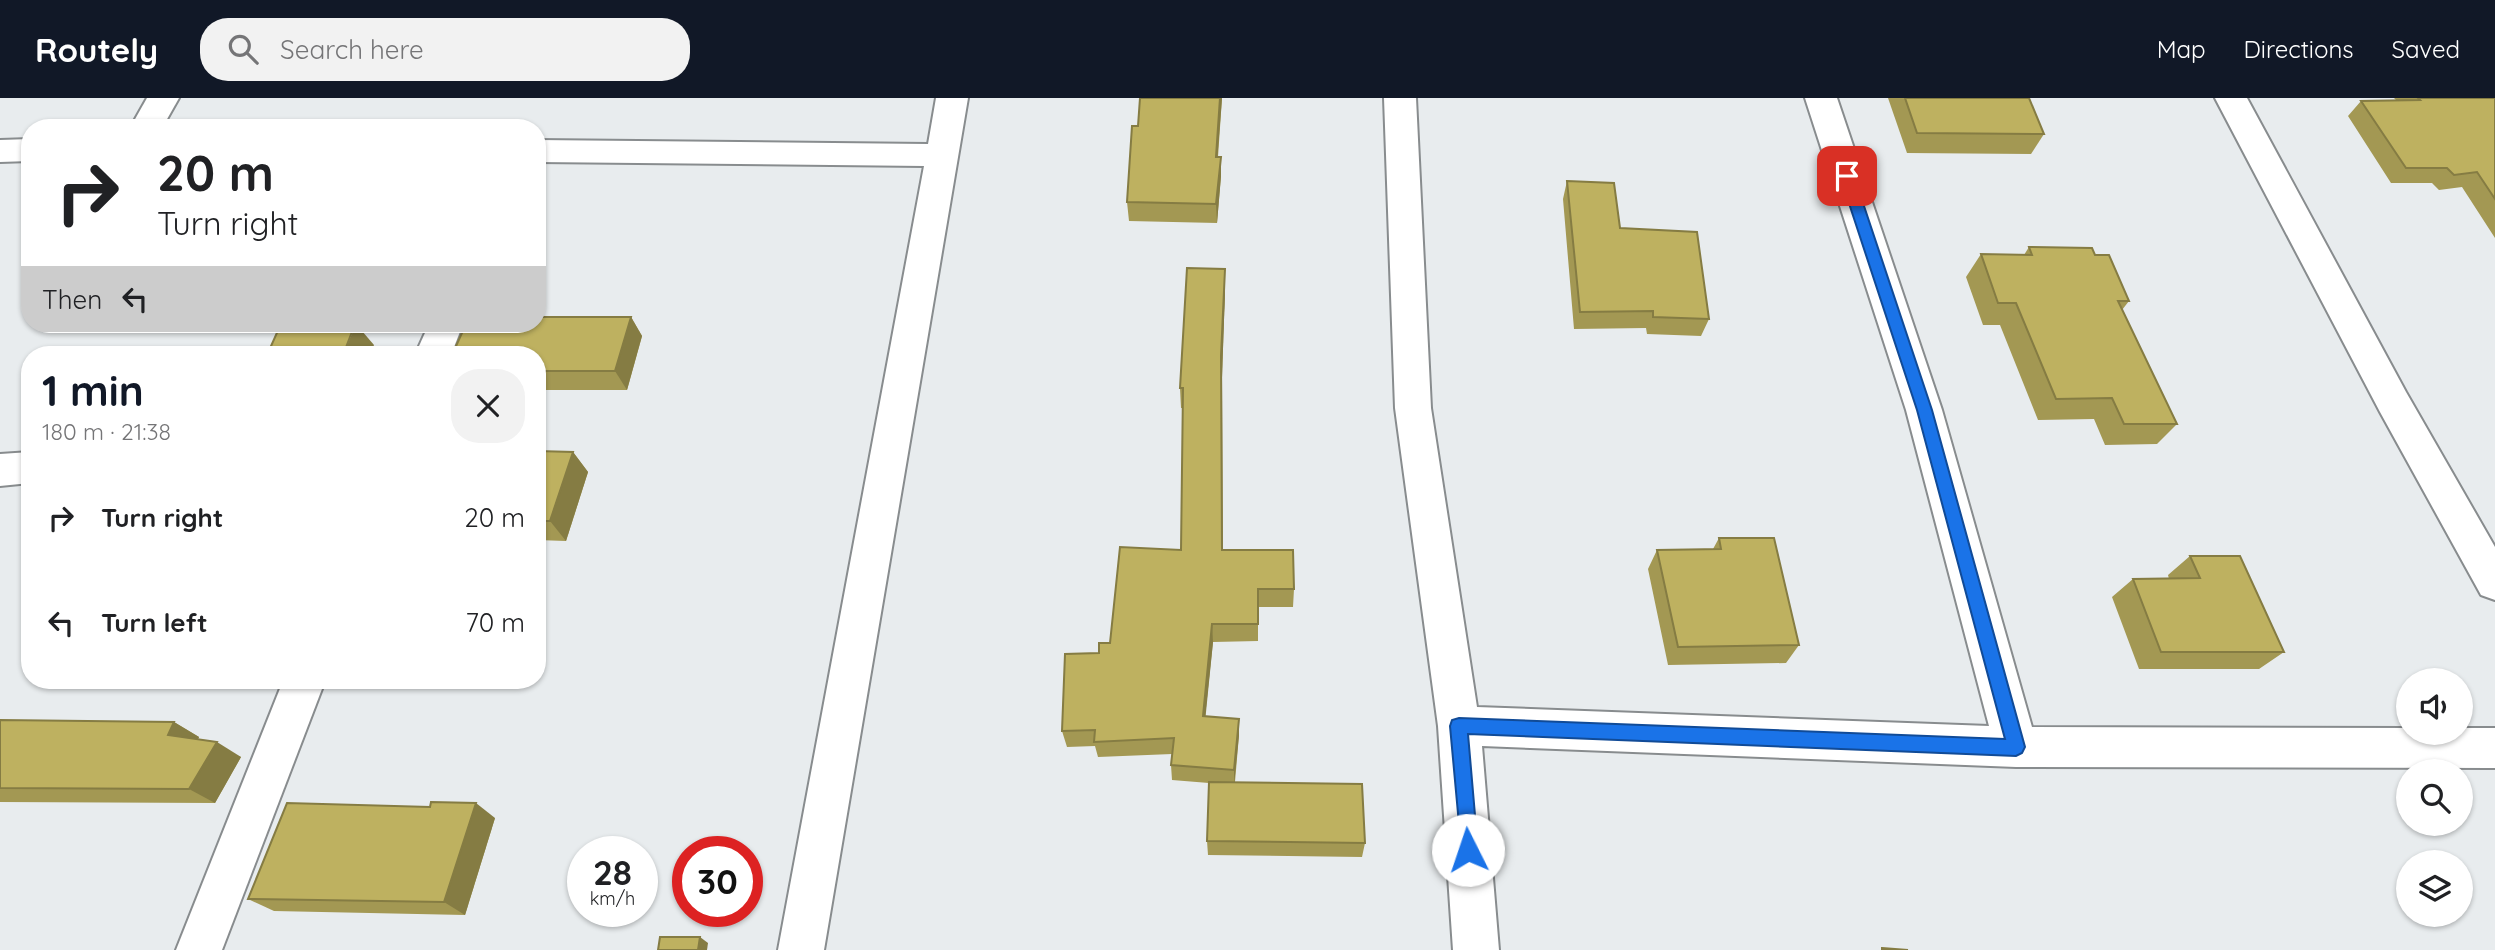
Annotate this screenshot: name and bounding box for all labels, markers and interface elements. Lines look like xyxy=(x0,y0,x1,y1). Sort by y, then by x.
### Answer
search box xyxy=(200,18,690,81)
text: Routely xyxy=(35,29,158,70)
icon: search xyxy=(224,30,262,68)
text: Search here xyxy=(280,33,424,66)
text: Map xyxy=(2157,34,2206,64)
text: Directions xyxy=(2244,34,2354,64)
text: Saved xyxy=(2392,34,2460,64)
text: 20 m xyxy=(157,142,274,203)
pin xyxy=(1817,146,1877,206)
icon: right xyxy=(42,147,133,238)
icon: arrive xyxy=(1828,157,1866,195)
text: Turn right xyxy=(157,203,298,243)
icon: left xyxy=(116,280,154,318)
text: Then xyxy=(42,283,102,316)
text: 1 min xyxy=(42,364,144,417)
button: close xyxy=(451,369,525,443)
text: 180 m · 21:38 xyxy=(42,417,171,446)
icon: right xyxy=(42,499,80,537)
text: Turn right xyxy=(101,501,223,534)
text: 20 m xyxy=(464,501,525,534)
icon: left xyxy=(42,604,80,642)
text: Turn left xyxy=(101,606,208,639)
text: 70 m xyxy=(465,606,525,639)
map controls xyxy=(2396,668,2473,927)
button: sound xyxy=(2396,668,2473,745)
button: search xyxy=(2396,759,2473,836)
position arrow xyxy=(1431,813,1505,887)
speed limit sign: 30 xyxy=(672,836,763,927)
text: 28 xyxy=(593,850,632,894)
button: layers xyxy=(2396,850,2473,927)
text: km/h xyxy=(590,887,635,910)

